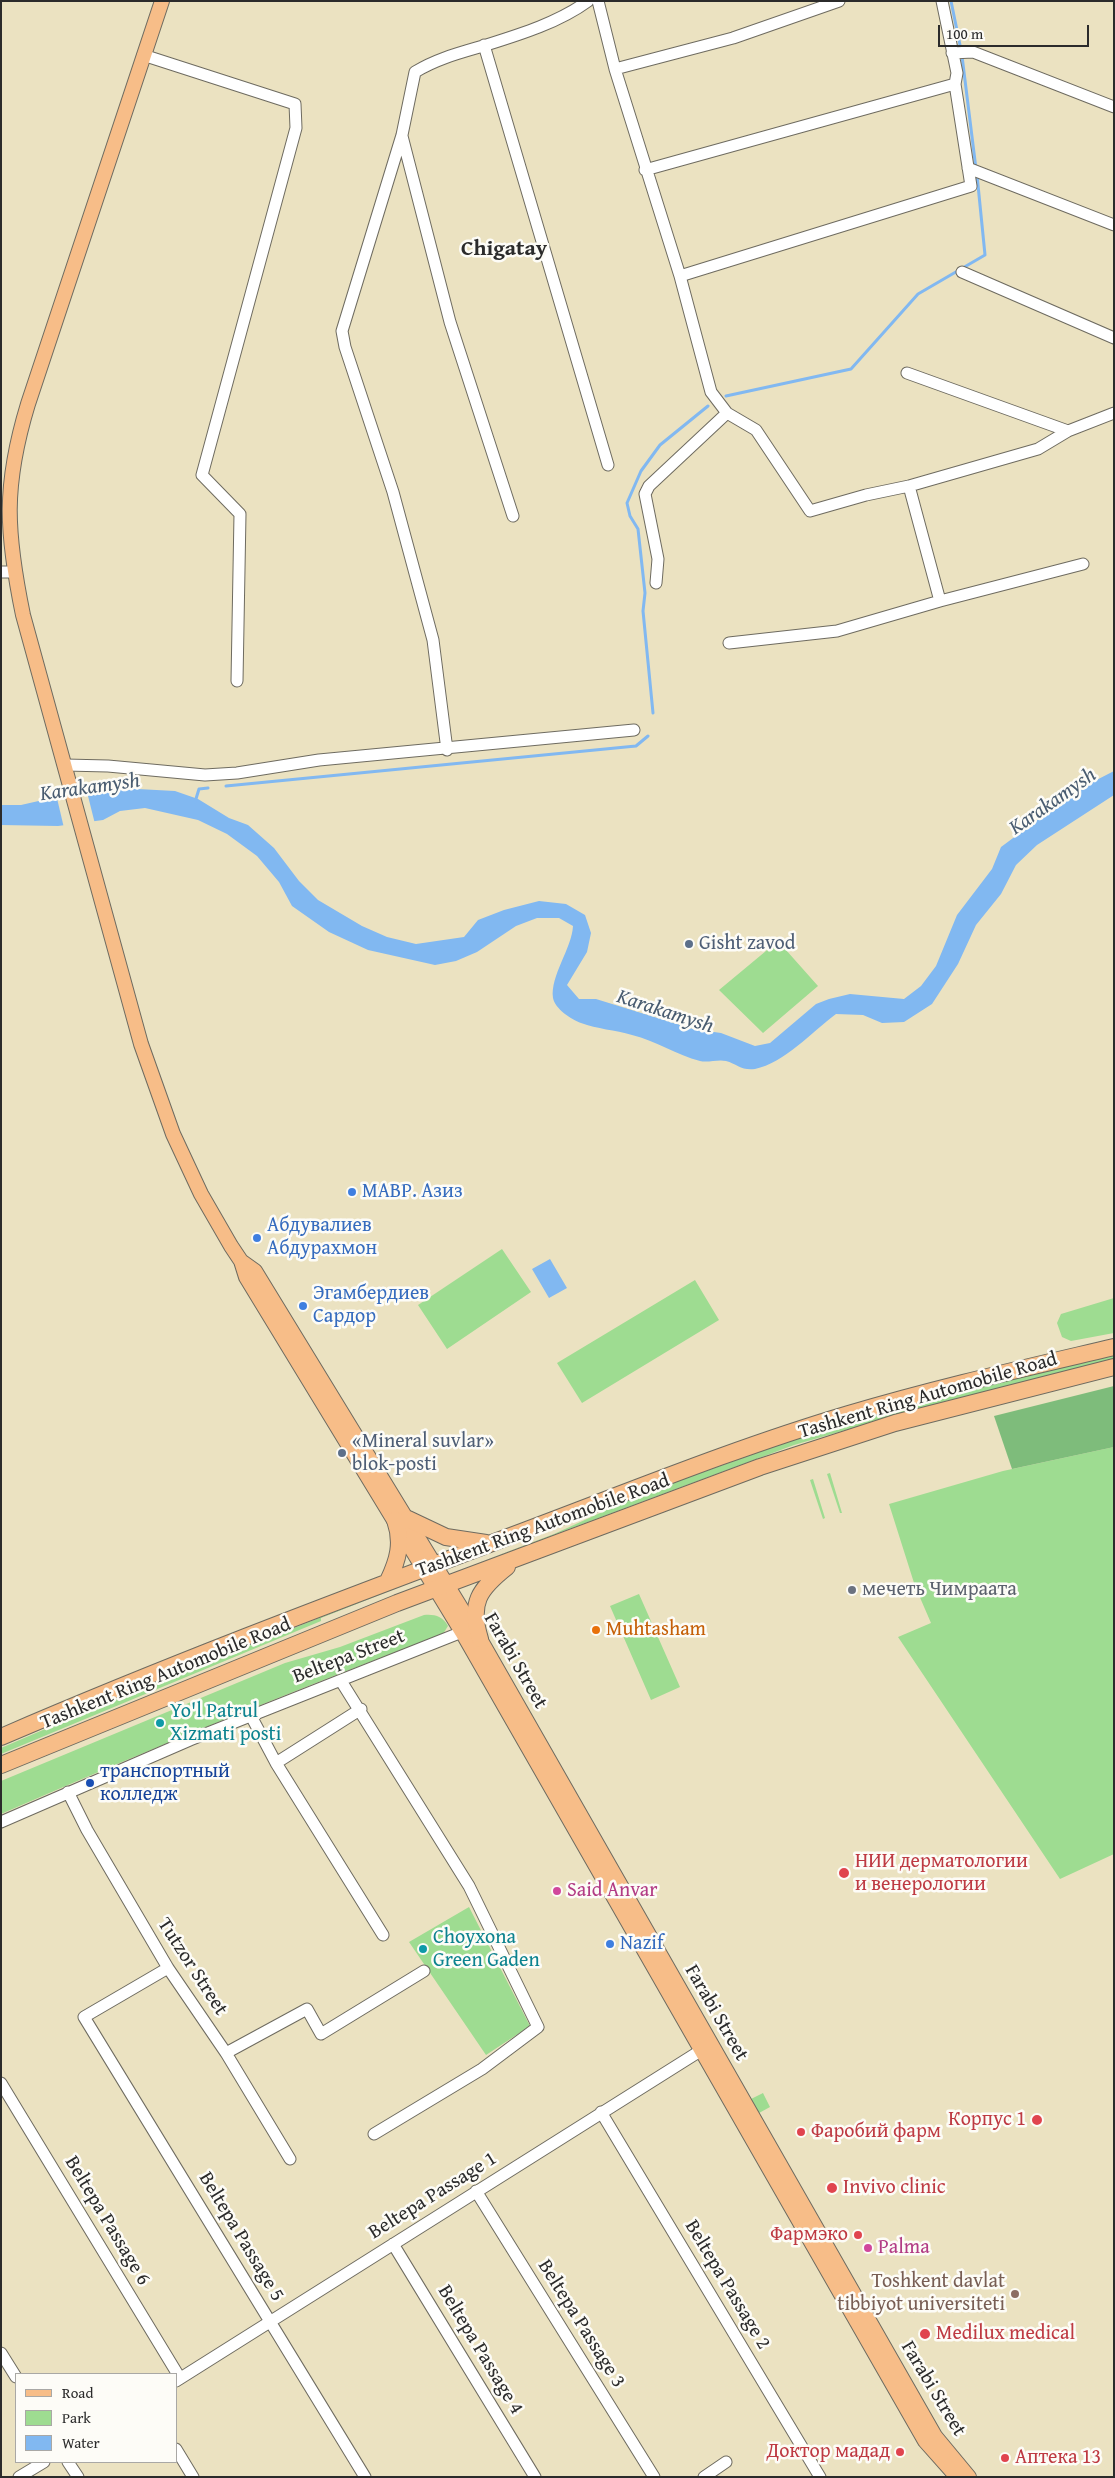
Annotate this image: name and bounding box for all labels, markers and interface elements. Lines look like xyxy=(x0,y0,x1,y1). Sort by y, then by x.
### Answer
scale bar xyxy=(940,15,1091,47)
text: 100 m xyxy=(946,23,983,44)
district label: Chigatay xyxy=(461,236,547,262)
water label: Karakamysh xyxy=(1005,763,1101,841)
water label: Karakamysh xyxy=(39,769,141,807)
place label: Gisht zavod xyxy=(699,932,795,956)
marker: Gisht zavod xyxy=(683,938,695,950)
water label: Karakamysh xyxy=(613,985,717,1039)
place label: МАВР. Азиз xyxy=(362,1180,463,1204)
marker: МАВР. Азиз xyxy=(346,1186,358,1198)
place label: Абдувалиев Абдурахмон xyxy=(267,1214,377,1261)
marker: Абдувалиев Абдурахмон xyxy=(251,1232,263,1244)
place label: Эгамбердиев Сардор xyxy=(313,1282,429,1329)
marker: Эгамбердиев Сардор xyxy=(297,1300,309,1312)
street label: Tashkent Ring Automobile Road xyxy=(796,1348,1060,1444)
place label: «Mineral suvlar» blok-posti xyxy=(352,1430,494,1477)
marker: «Mineral suvlar» blok-posti xyxy=(336,1447,348,1459)
street label: Tashkent Ring Automobile Road xyxy=(413,1469,673,1583)
place label: мечеть Чимраата xyxy=(862,1578,1017,1602)
marker: мечеть Чимраата xyxy=(846,1584,858,1596)
street label: Farabi Street xyxy=(478,1609,552,1713)
street label: Tashkent Ring Automobile Road xyxy=(37,1613,295,1735)
place label: Muhtasham xyxy=(606,1618,706,1642)
marker: Muhtasham xyxy=(590,1624,602,1636)
street label: Beltepa Street xyxy=(290,1625,408,1689)
place label: Yo'l Patrul Xizmati posti xyxy=(170,1700,281,1747)
marker: Yo'l Patrul Xizmati posti xyxy=(154,1717,166,1729)
place label: транспортный колледж xyxy=(100,1760,230,1807)
marker: транспортный колледж xyxy=(84,1777,96,1789)
place label: НИИ дерматологии и венерологии xyxy=(855,1850,1028,1897)
marker: НИИ дерматологии и венерологии xyxy=(837,1866,851,1880)
place label: Said Anvar xyxy=(567,1879,658,1903)
marker: Said Anvar xyxy=(551,1885,563,1897)
street label: Tutzor Street xyxy=(152,1914,232,2020)
place label: Choyxona Green Gaden xyxy=(433,1926,540,1973)
place label: Nazif xyxy=(620,1932,663,1956)
marker: Nazif xyxy=(604,1938,616,1950)
marker: Choyxona Green Gaden xyxy=(417,1943,429,1955)
street label: Farabi Street xyxy=(679,1961,753,2065)
place label: Корпус 1 xyxy=(948,2108,1026,2132)
marker: Корпус 1 xyxy=(1030,2113,1044,2127)
place label: Фаробий фарм xyxy=(811,2120,941,2144)
marker: Фаробий фарм xyxy=(795,2126,807,2138)
street label: Beltepa Passage 1 xyxy=(365,2147,501,2245)
street label: Beltepa Passage 6 xyxy=(59,2152,155,2290)
street label: Beltepa Passage 5 xyxy=(193,2168,289,2306)
place label: Invivo clinic xyxy=(843,2176,946,2200)
marker: Invivo clinic xyxy=(825,2181,839,2195)
street label: Beltepa Passage 2 xyxy=(679,2216,775,2354)
place label: Фармэко xyxy=(770,2223,848,2247)
marker: Фармэко xyxy=(852,2229,864,2241)
place label: Palma xyxy=(878,2236,930,2260)
marker: Palma xyxy=(862,2242,874,2254)
street label: Beltepa Passage 3 xyxy=(532,2256,630,2392)
place label: Toshkent davlat tibbiyot universiteti xyxy=(837,2270,1005,2317)
street label: Beltepa Passage 4 xyxy=(432,2281,528,2419)
marker: Toshkent davlat tibbiyot universiteti xyxy=(1009,2288,1021,2300)
place label: Medilux medical xyxy=(936,2322,1075,2346)
marker: Medilux medical xyxy=(918,2327,932,2341)
street label: Farabi Street xyxy=(895,2337,971,2441)
legend xyxy=(15,2373,178,2463)
text: Road xyxy=(62,2382,93,2403)
text: Park xyxy=(62,2407,91,2428)
text: Water xyxy=(62,2432,100,2453)
place label: Доктор мадад xyxy=(766,2440,890,2464)
marker: Доктор мадад xyxy=(894,2446,906,2458)
place label: Аптека 13 xyxy=(1015,2446,1101,2470)
marker: Аптека 13 xyxy=(999,2452,1011,2464)

